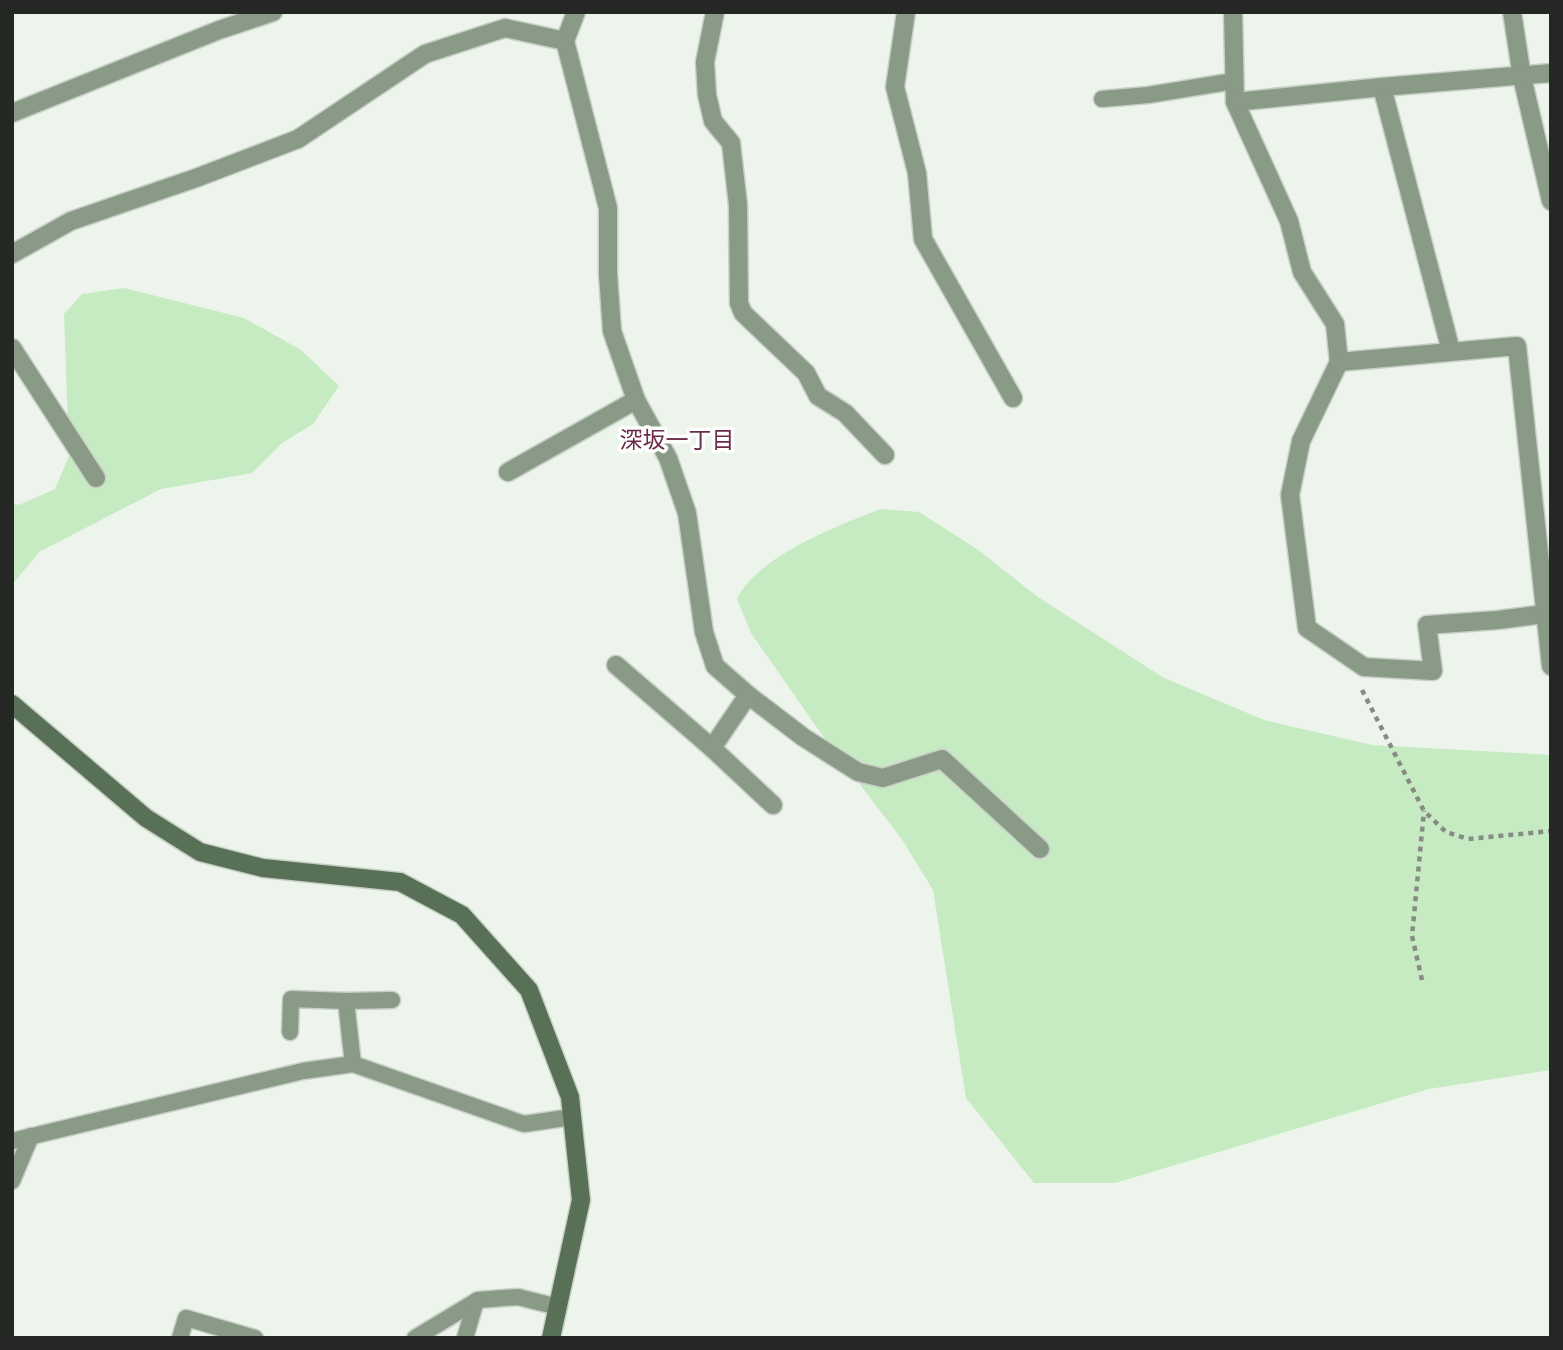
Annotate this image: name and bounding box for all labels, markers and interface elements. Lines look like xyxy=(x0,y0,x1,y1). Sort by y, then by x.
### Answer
district label: 深坂一丁目 xyxy=(620,424,735,459)

